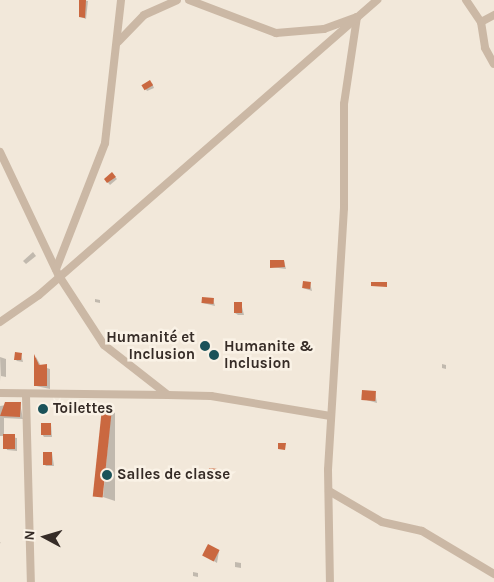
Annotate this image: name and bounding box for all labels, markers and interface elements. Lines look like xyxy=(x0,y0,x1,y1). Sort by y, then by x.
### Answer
place label: Humanité et Inclusion xyxy=(106,328,195,363)
place label: Humanite & Inclusion xyxy=(224,337,313,372)
marker: Humanité et Inclusion xyxy=(199,340,211,352)
marker: Humanite & Inclusion xyxy=(208,349,220,361)
place label: Toilettes xyxy=(53,400,113,418)
marker: Toilettes xyxy=(37,403,49,415)
place label: Salles de classe xyxy=(117,466,230,484)
marker: Salles de classe xyxy=(101,469,113,481)
north arrow xyxy=(20,512,70,562)
text: N xyxy=(21,530,39,541)

